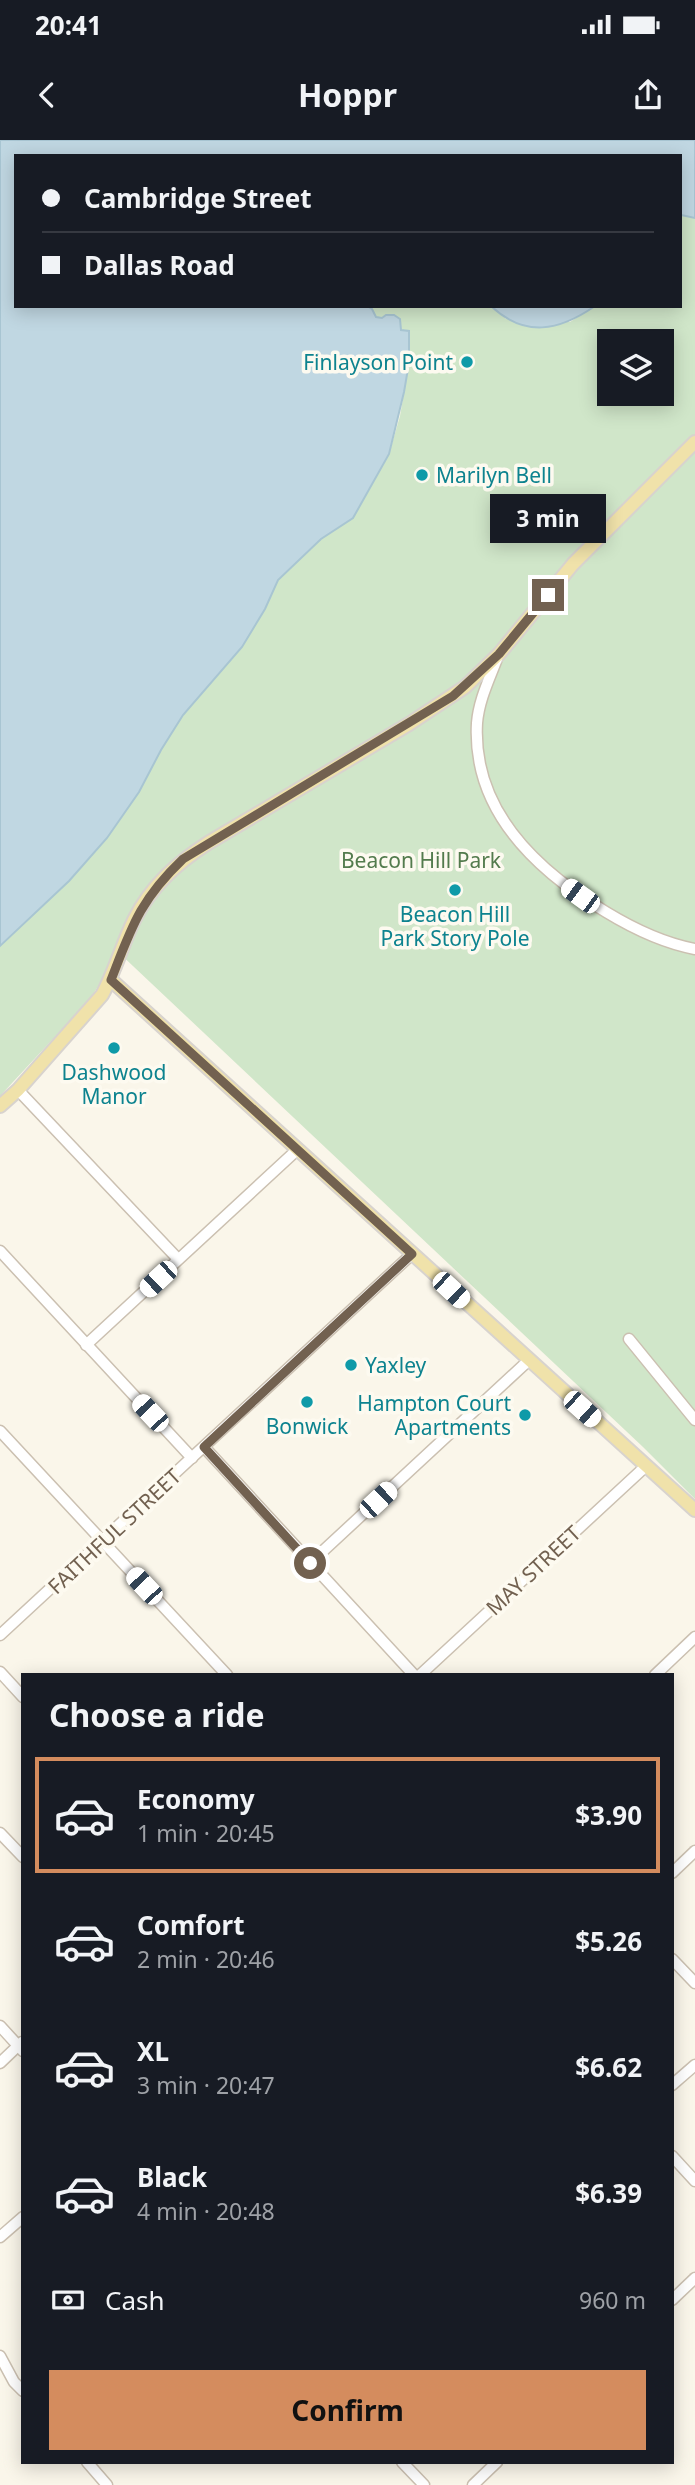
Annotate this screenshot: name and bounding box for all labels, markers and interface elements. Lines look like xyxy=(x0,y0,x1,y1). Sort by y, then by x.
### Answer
text: 20:41 xyxy=(35,7,102,43)
text: Hoppr xyxy=(298,73,397,116)
icon: back xyxy=(28,76,66,114)
icon: share xyxy=(629,76,667,114)
text: Cambridge Street xyxy=(84,180,312,216)
text: Dallas Road xyxy=(84,247,235,283)
map controls xyxy=(597,329,674,406)
button: layers xyxy=(597,329,674,406)
place label: Finlayson Point xyxy=(303,348,453,376)
marker: Finlayson Point xyxy=(459,354,475,370)
place label: Marilyn Bell xyxy=(436,461,552,489)
marker: Marilyn Bell xyxy=(414,467,430,483)
callout: 3 min xyxy=(490,494,606,542)
text: 3 min xyxy=(516,502,580,534)
route end xyxy=(532,579,564,611)
park label: Beacon Hill Park xyxy=(341,846,502,874)
car xyxy=(557,875,604,917)
marker: Beacon Hill Park Story Pole xyxy=(447,882,463,898)
place label: Beacon Hill Park Story Pole xyxy=(380,900,530,952)
marker: Dashwood Manor xyxy=(106,1040,122,1056)
place label: Dashwood Manor xyxy=(62,1058,166,1110)
car xyxy=(136,1257,181,1301)
car xyxy=(429,1268,474,1312)
place label: Yaxley xyxy=(365,1351,427,1379)
marker: Yaxley xyxy=(343,1357,359,1373)
car xyxy=(560,1387,605,1431)
place label: Hampton Court Apartments xyxy=(357,1389,511,1441)
car xyxy=(128,1390,173,1436)
marker: Bonwick xyxy=(299,1394,315,1410)
marker: Hampton Court Apartments xyxy=(517,1407,533,1423)
place label: Bonwick xyxy=(266,1412,349,1440)
street label: FAITHFUL STREET xyxy=(41,1462,187,1600)
car xyxy=(356,1478,401,1522)
street label: MAY STREET xyxy=(480,1519,587,1621)
route start xyxy=(294,1547,326,1579)
car xyxy=(122,1563,167,1609)
text: Choose a ride xyxy=(49,1693,265,1736)
text: Economy xyxy=(137,1781,255,1817)
icon: car xyxy=(53,1784,116,1847)
text: $3.90 xyxy=(575,1797,642,1833)
text: 1 min · 20:45 xyxy=(137,1817,275,1849)
text: Comfort xyxy=(137,1907,245,1943)
icon: car xyxy=(53,1910,116,1973)
text: $5.26 xyxy=(575,1923,642,1959)
text: 2 min · 20:46 xyxy=(137,1943,275,1975)
text: XL xyxy=(137,2033,169,2069)
icon: car xyxy=(53,2036,116,2099)
text: $6.62 xyxy=(575,2049,642,2085)
text: 3 min · 20:47 xyxy=(137,2069,275,2101)
text: Black xyxy=(137,2159,207,2195)
icon: car xyxy=(53,2162,116,2225)
text: $6.39 xyxy=(575,2175,642,2211)
text: 4 min · 20:48 xyxy=(137,2195,275,2227)
icon: cash xyxy=(49,2281,87,2319)
text: Cash xyxy=(105,2282,165,2318)
text: 960 m xyxy=(579,2284,646,2316)
button: Confirm xyxy=(49,2370,646,2450)

